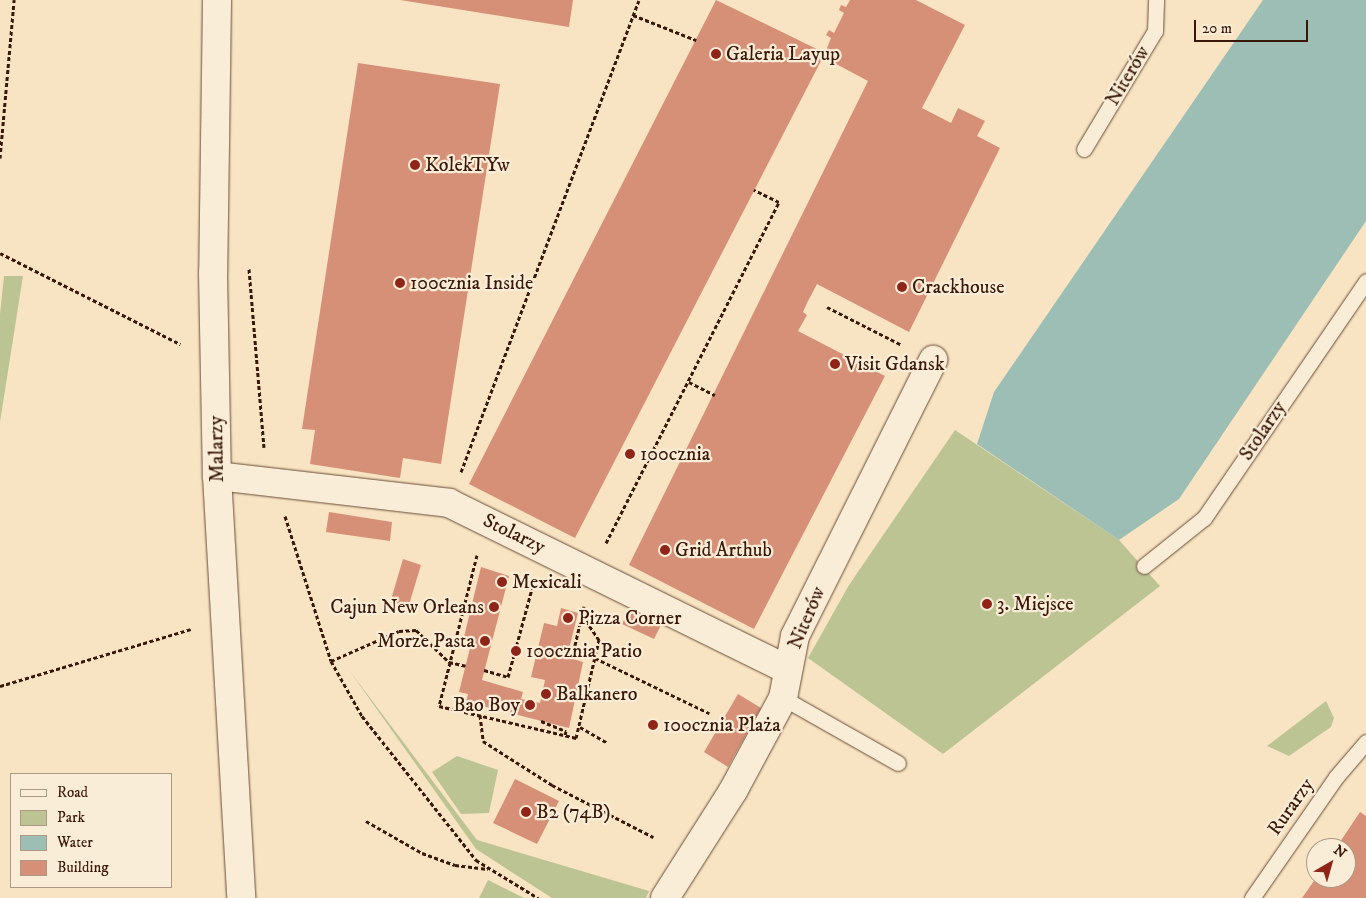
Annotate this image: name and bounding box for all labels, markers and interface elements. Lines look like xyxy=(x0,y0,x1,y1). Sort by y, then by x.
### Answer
scale bar xyxy=(1196,10,1310,42)
text: 20 m xyxy=(1202,19,1232,38)
place label: Galeria Layup xyxy=(726,42,840,66)
street label: Niterów xyxy=(1101,42,1155,110)
marker: Galeria Layup xyxy=(710,48,722,60)
place label: KolekTYw xyxy=(425,153,510,177)
marker: KolekTYw xyxy=(409,159,421,171)
place label: 100cznia Inside xyxy=(410,271,533,295)
place label: Crackhouse xyxy=(912,275,1004,299)
marker: 100cznia Inside xyxy=(394,277,406,289)
marker: Crackhouse xyxy=(896,281,908,293)
place label: Visit Gdansk xyxy=(845,352,945,376)
marker: Visit Gdansk xyxy=(829,358,841,370)
street label: Stolarzy xyxy=(1234,397,1292,465)
street label: Malarzy xyxy=(204,415,230,483)
place label: 100cznia xyxy=(640,442,710,466)
marker: 100cznia xyxy=(624,448,636,460)
street label: Stolarzy xyxy=(479,509,549,559)
place label: Grid Arthub xyxy=(675,538,772,562)
marker: Grid Arthub xyxy=(659,544,671,556)
place label: Mexicali xyxy=(512,570,582,594)
marker: Mexicali xyxy=(496,576,508,588)
street label: Niterów xyxy=(783,583,831,653)
place label: 3. Miejsce xyxy=(997,592,1074,616)
place label: Cajun New Orleans xyxy=(330,595,484,619)
marker: 3. Miejsce xyxy=(981,598,993,610)
marker: Cajun New Orleans xyxy=(488,601,500,613)
place label: Pizza Corner xyxy=(578,606,681,630)
marker: Pizza Corner xyxy=(562,612,574,624)
place label: Morze Pasta xyxy=(377,629,475,653)
marker: Morze Pasta xyxy=(479,635,491,647)
place label: 100cznia Patio xyxy=(526,639,642,663)
marker: 100cznia Patio xyxy=(510,645,522,657)
place label: Balkanero xyxy=(556,682,637,706)
marker: Balkanero xyxy=(540,688,552,700)
place label: Bao Boy xyxy=(453,693,520,717)
marker: Bao Boy xyxy=(524,699,536,711)
place label: 100cznia Plaża xyxy=(663,713,781,737)
marker: 100cznia Plaża xyxy=(647,719,659,731)
legend xyxy=(10,773,172,888)
street label: Rurarzy xyxy=(1263,774,1319,840)
text: Road xyxy=(57,783,88,802)
place label: B2 (74B) xyxy=(536,800,610,824)
marker: B2 (74B) xyxy=(520,806,532,818)
text: Park xyxy=(57,808,85,827)
text: Water xyxy=(57,833,93,852)
north arrow xyxy=(1306,838,1356,888)
text: N xyxy=(1330,841,1350,863)
text: Building xyxy=(57,858,109,877)

